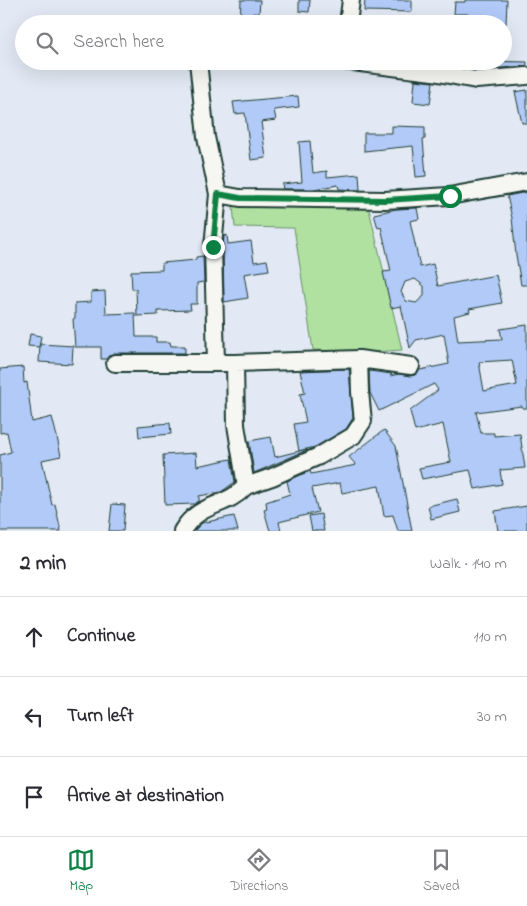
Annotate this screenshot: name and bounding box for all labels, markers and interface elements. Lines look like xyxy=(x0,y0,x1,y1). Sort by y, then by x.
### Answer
search box xyxy=(15,15,512,70)
icon: search xyxy=(33,29,61,57)
text: Search here xyxy=(73,29,164,56)
route start xyxy=(439,185,462,208)
route end xyxy=(202,236,225,259)
text: 2 min xyxy=(20,549,66,579)
text: Walk · 140 m xyxy=(430,552,507,576)
icon: ahead xyxy=(20,623,48,651)
text: Continue xyxy=(67,623,135,650)
text: 110 m xyxy=(473,625,507,649)
icon: left xyxy=(20,703,48,731)
text: Turn left xyxy=(67,703,134,730)
text: 30 m xyxy=(477,705,507,729)
icon: arrive xyxy=(20,783,48,811)
text: Arrive at destination xyxy=(67,783,224,810)
tab: Map xyxy=(67,846,95,897)
tab: Directions xyxy=(230,846,288,897)
tab: Saved xyxy=(423,846,460,897)

